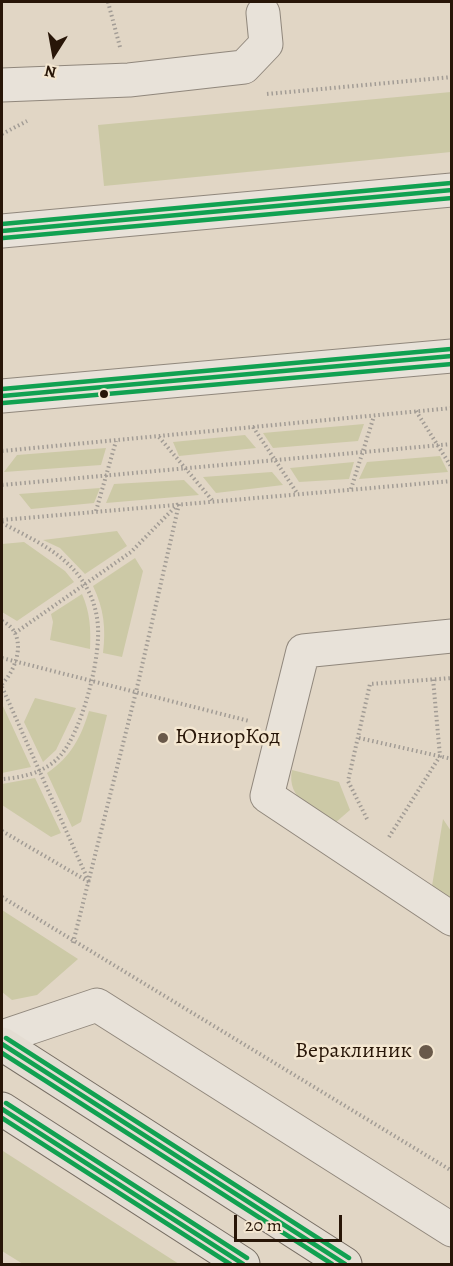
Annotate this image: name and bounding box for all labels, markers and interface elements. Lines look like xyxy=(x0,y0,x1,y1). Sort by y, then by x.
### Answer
north arrow xyxy=(24,24,84,84)
text: N xyxy=(43,60,58,84)
unlabelled marker xyxy=(98,388,110,400)
place label: ЮниорКод xyxy=(175,725,280,751)
marker: ЮниорКод xyxy=(156,731,170,745)
place label: Вераклиник xyxy=(295,1039,412,1065)
marker: Вераклиник xyxy=(417,1043,435,1061)
scale bar xyxy=(237,1203,345,1241)
text: 20 m xyxy=(245,1213,282,1237)

